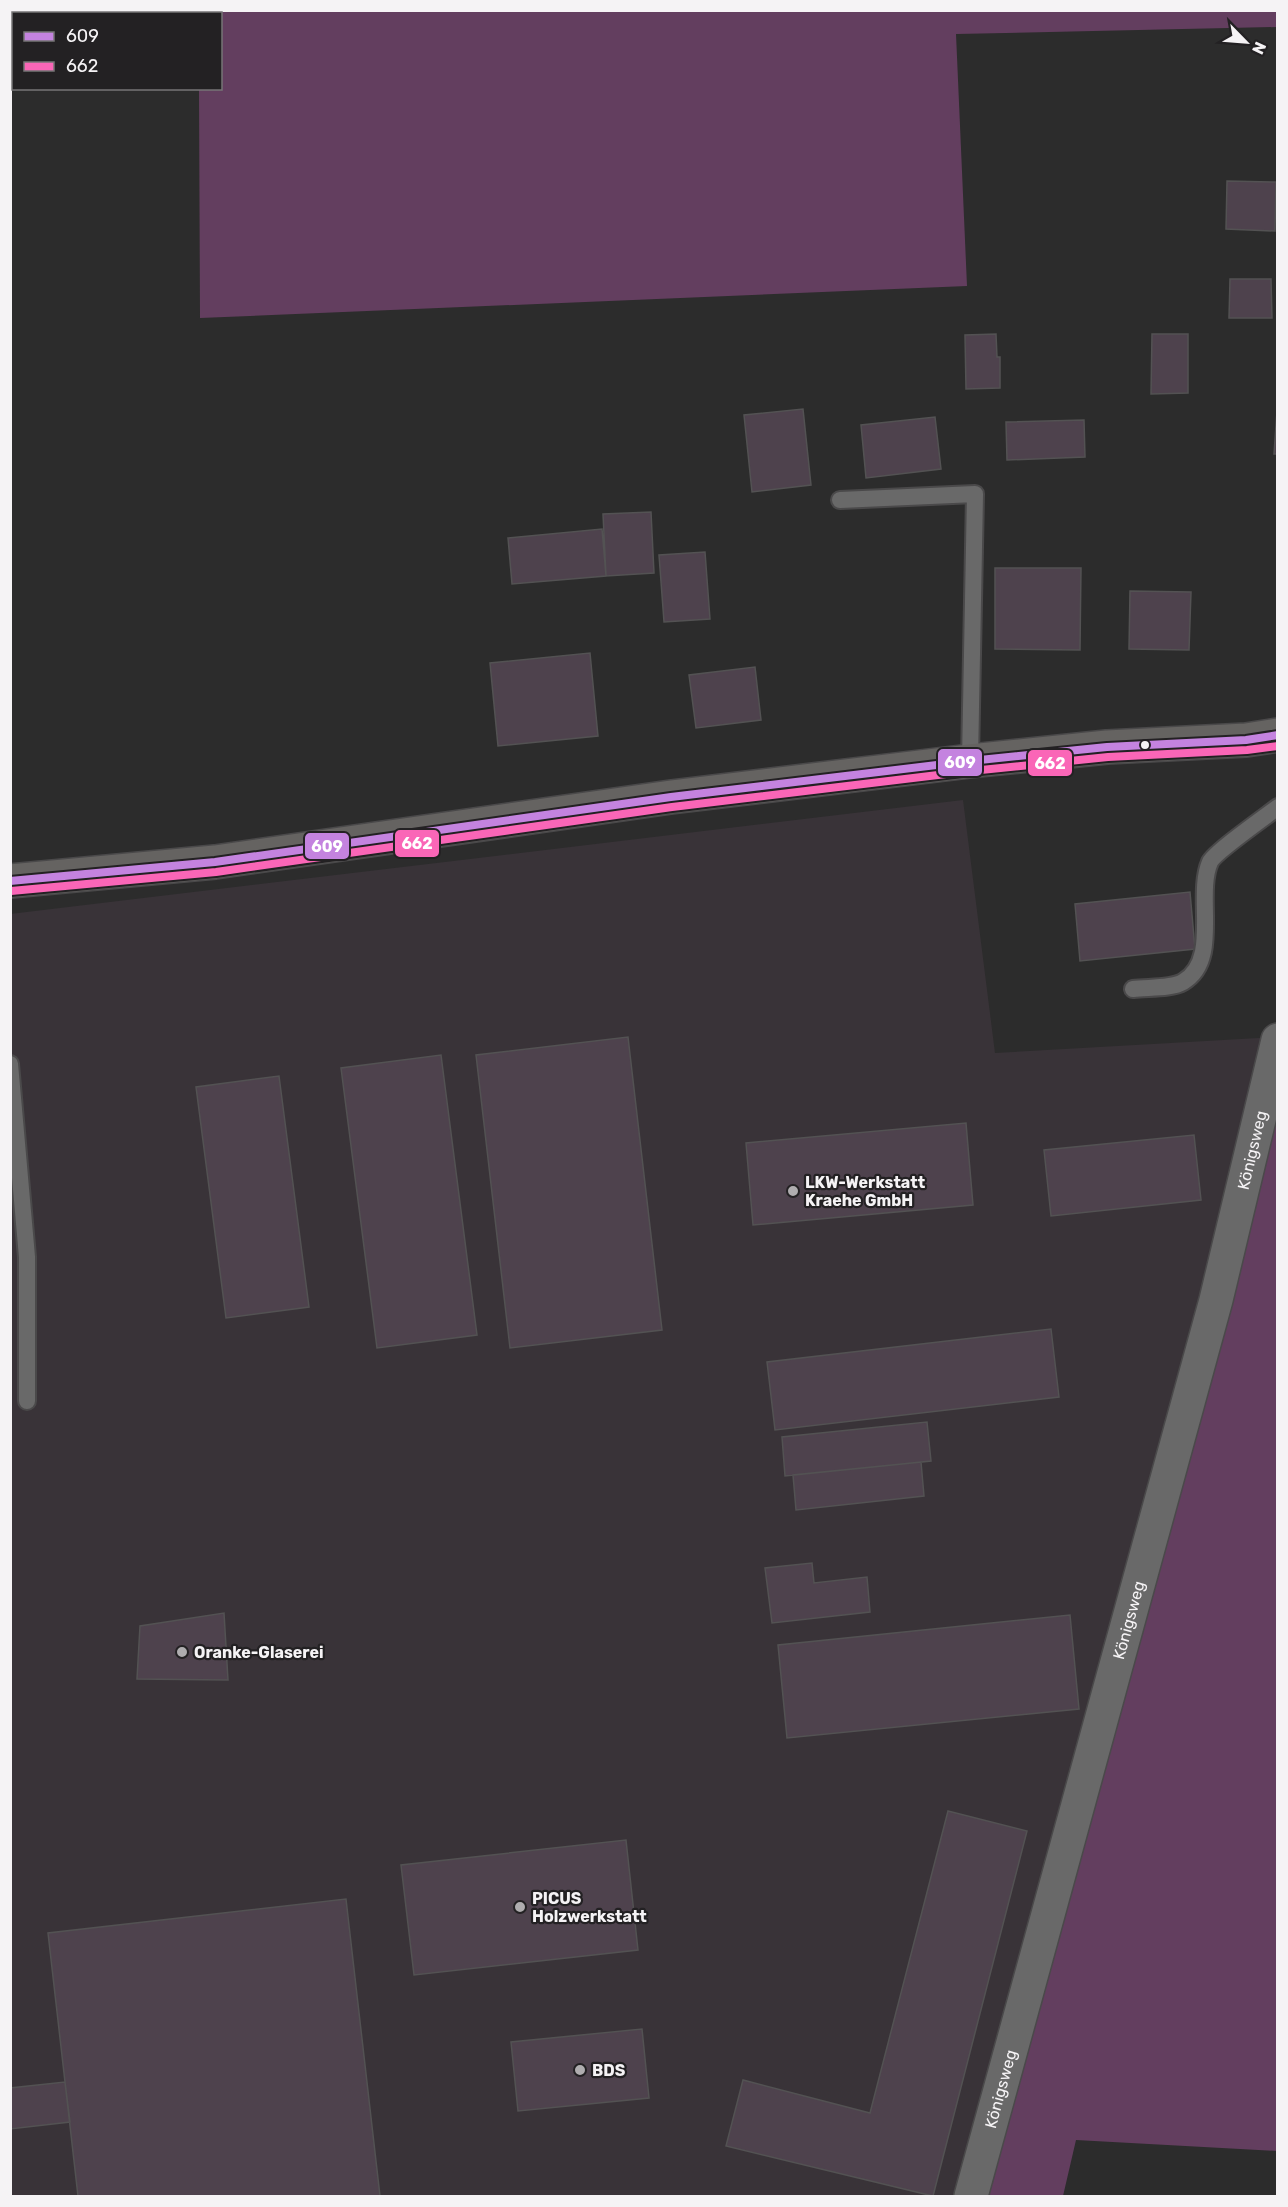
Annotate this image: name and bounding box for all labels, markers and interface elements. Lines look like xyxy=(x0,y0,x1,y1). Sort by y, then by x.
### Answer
legend xyxy=(12,12,222,90)
north arrow xyxy=(1216,12,1276,72)
text: 609 xyxy=(66,25,99,47)
text: N xyxy=(1248,39,1270,57)
text: 662 xyxy=(66,55,98,77)
unlabelled marker xyxy=(1139,739,1151,751)
line badge: 609 xyxy=(937,748,983,777)
line badge: 662 xyxy=(1027,749,1073,777)
text: 609 xyxy=(944,753,976,772)
text: 662 xyxy=(1034,754,1066,773)
line badge: 662 xyxy=(394,829,440,858)
line badge: 609 xyxy=(304,832,350,860)
text: 662 xyxy=(401,834,433,853)
text: 609 xyxy=(311,837,343,856)
street label: Königsweg xyxy=(1233,1109,1270,1191)
place label: LKW-Werkstatt Kraehe GmbH xyxy=(805,1173,926,1210)
marker: LKW-Werkstatt Kraehe GmbH xyxy=(786,1184,800,1198)
street label: Königsweg xyxy=(1109,1579,1148,1662)
place label: Oranke-Glaserei xyxy=(194,1643,324,1662)
marker: Oranke-Glaserei xyxy=(175,1645,189,1659)
place label: PICUS Holzwerkstatt xyxy=(532,1889,647,1926)
marker: PICUS Holzwerkstatt xyxy=(513,1900,527,1914)
street label: Königsweg xyxy=(980,2048,1020,2130)
place label: BDS xyxy=(592,2061,626,2080)
marker: BDS xyxy=(573,2063,587,2077)

